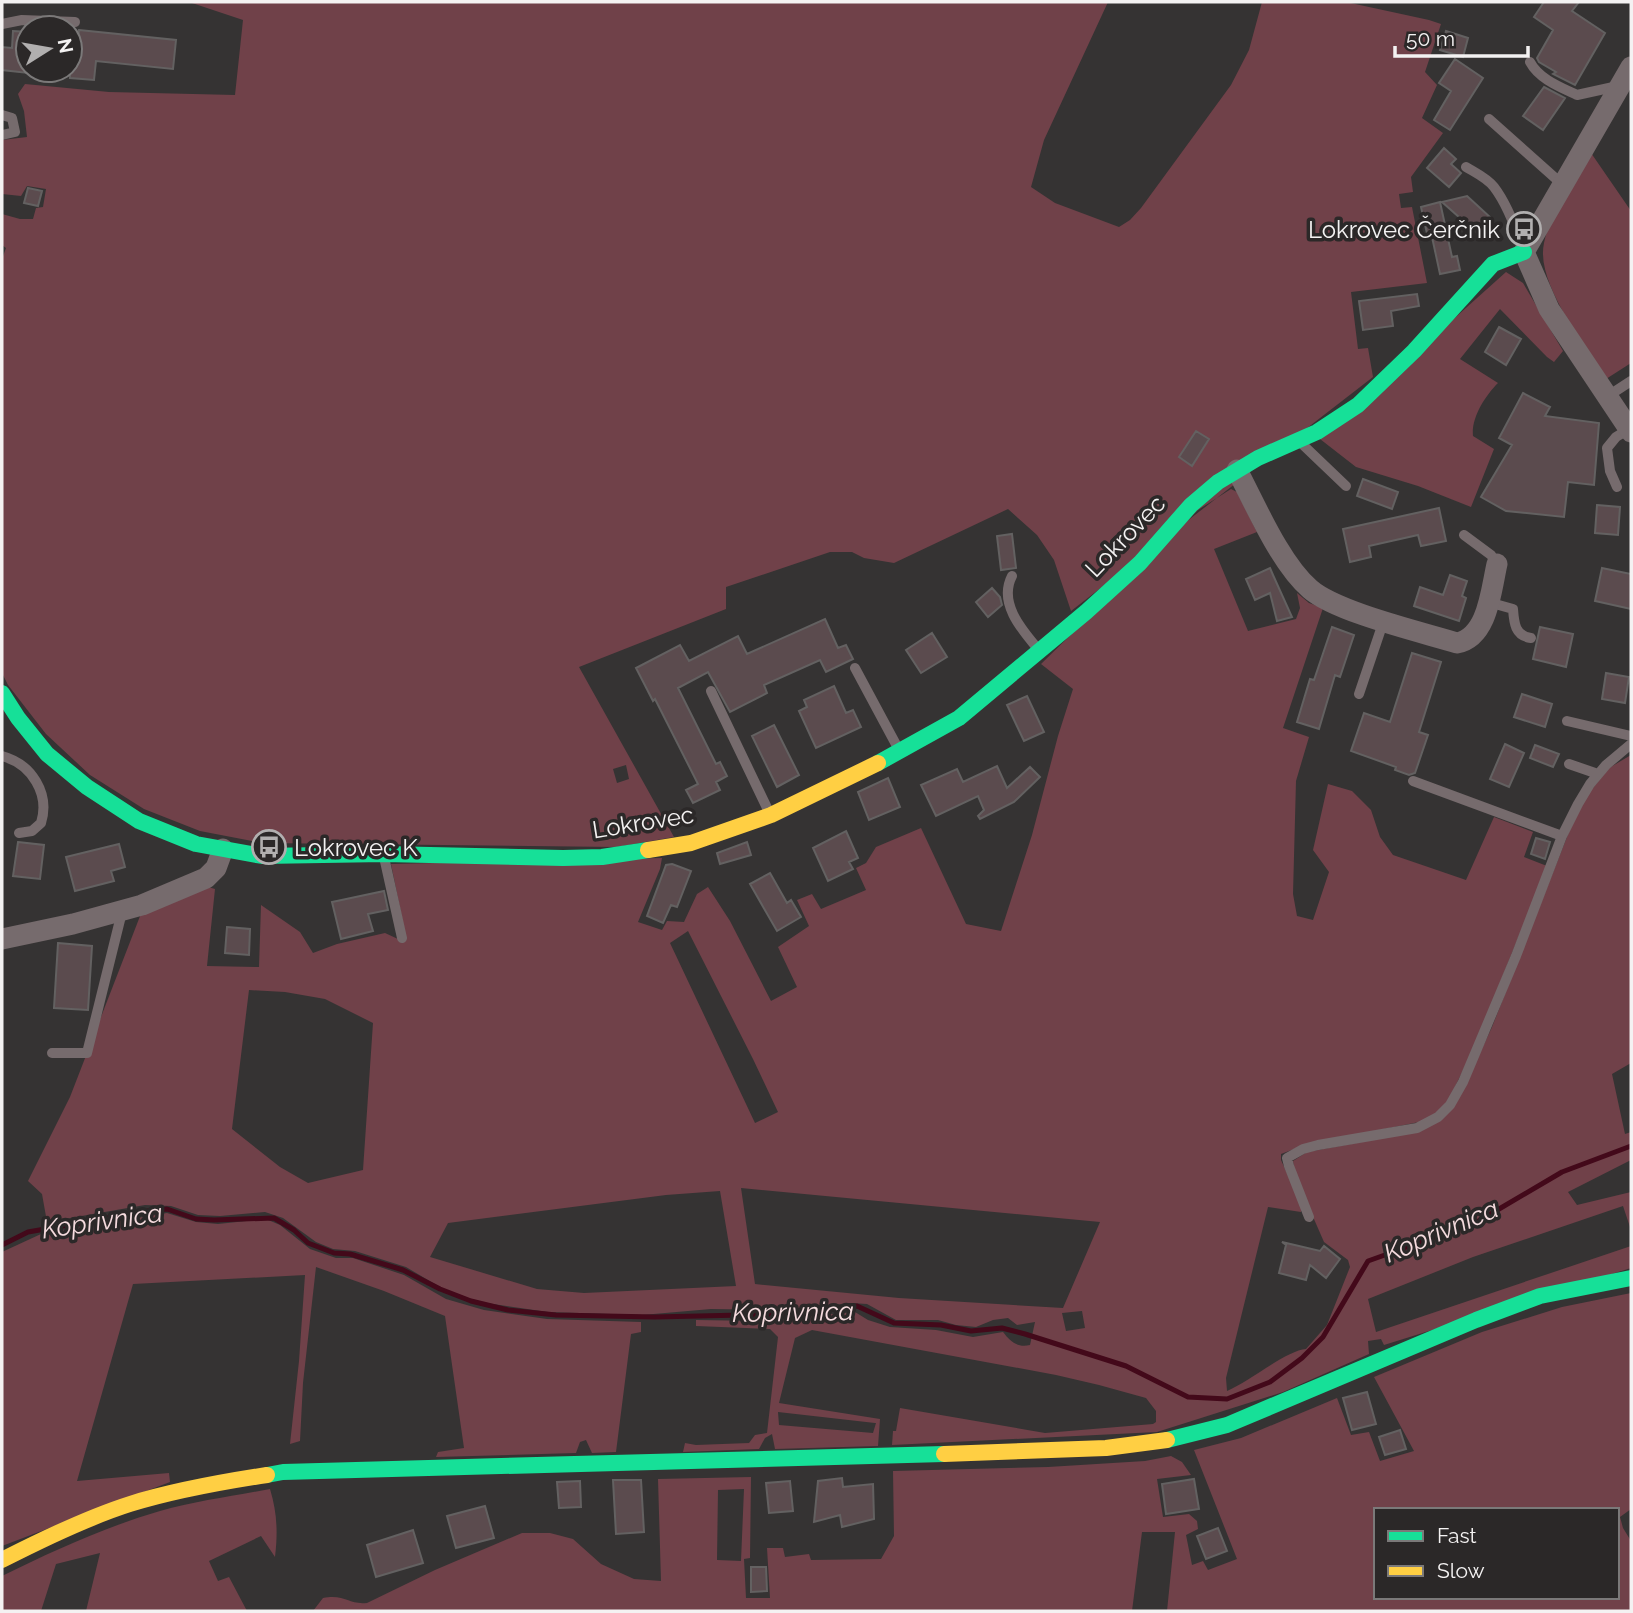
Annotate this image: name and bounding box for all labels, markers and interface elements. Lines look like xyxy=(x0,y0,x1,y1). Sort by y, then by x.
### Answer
north arrow xyxy=(14,14,84,84)
scale bar xyxy=(1395,14,1528,58)
text: 50 m xyxy=(1406,26,1455,51)
text: N xyxy=(54,37,78,55)
bus stop icon: Lokrovec Čerčnik xyxy=(1505,210,1543,248)
place label: Lokrovec Čerčnik xyxy=(1308,215,1500,244)
street label: Lokrovec xyxy=(1079,489,1171,583)
street label: Lokrovec xyxy=(590,800,696,844)
bus stop icon: Lokrovec K xyxy=(250,828,288,866)
place label: Lokrovec K xyxy=(294,833,418,862)
water label: Koprivnica xyxy=(1379,1193,1503,1269)
water label: Koprivnica xyxy=(40,1198,164,1244)
water label: Koprivnica xyxy=(732,1296,854,1328)
legend xyxy=(1374,1508,1619,1599)
text: Fast xyxy=(1437,1523,1477,1548)
text: Slow xyxy=(1437,1558,1485,1583)

